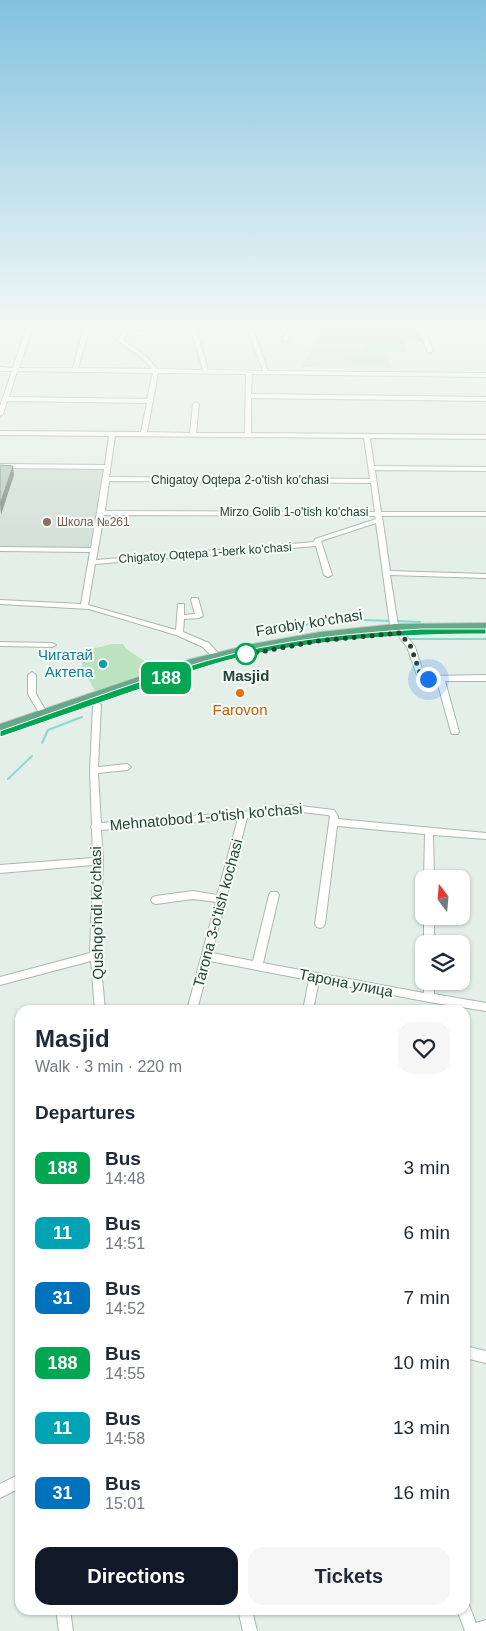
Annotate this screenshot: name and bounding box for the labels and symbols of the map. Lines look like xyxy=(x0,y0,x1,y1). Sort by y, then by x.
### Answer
street label: Chigatoy Oqtepa 2-o'tish ko'chasi xyxy=(151,473,329,487)
street label: Mirzo Golib 1-o'tish ko'chasi xyxy=(220,505,368,519)
place label: Школа №261 xyxy=(57,515,130,529)
marker: Школа №261 xyxy=(41,516,53,528)
street label: Chigatoy Oqtepa 1-berk ko'chasi xyxy=(118,540,292,566)
street label: Farobiy ko'chasi xyxy=(254,606,364,639)
marker: Masjid xyxy=(235,643,257,665)
place label: Чигатай Актепа xyxy=(38,646,94,680)
marker: Чигатай Актепа xyxy=(97,658,109,670)
line badge: 188 xyxy=(137,662,195,694)
place label: Masjid xyxy=(223,667,269,684)
your location xyxy=(416,667,441,692)
marker: Farovon xyxy=(234,687,246,699)
place label: Farovon xyxy=(212,701,268,718)
street label: Mehnatobod 1-o'tish ko'chasi xyxy=(109,800,303,833)
street label: Tarona 3-o'tish kochasi xyxy=(190,837,246,989)
street label: Qushqo'ndi ko'chasi xyxy=(87,846,106,980)
north arrow xyxy=(415,870,470,925)
street label: Тарона улица xyxy=(298,965,395,1000)

